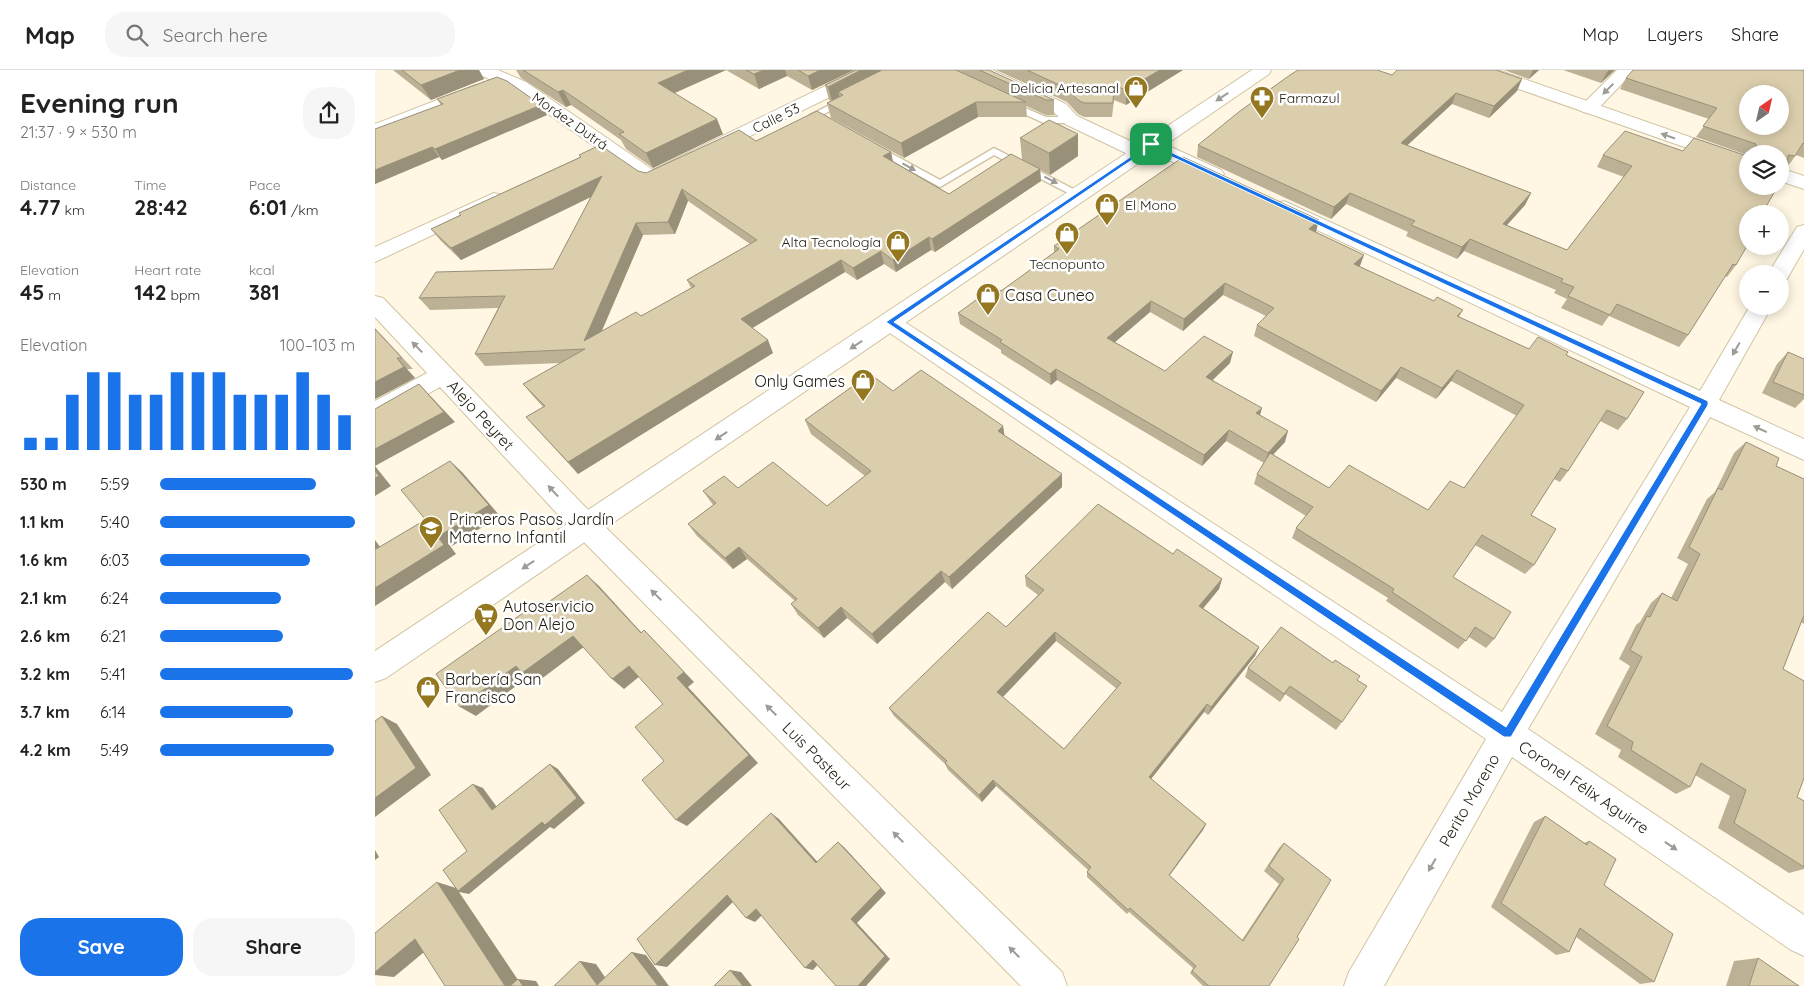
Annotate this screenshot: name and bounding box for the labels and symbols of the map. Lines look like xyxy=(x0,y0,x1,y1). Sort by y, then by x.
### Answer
shop icon: Delicia Artesanal xyxy=(1123,75,1149,109)
place label: Delicia Artesanal xyxy=(1010,79,1119,97)
one-way arrow xyxy=(1602,83,1614,95)
pharmacy icon: Farmazul xyxy=(1249,85,1275,119)
north arrow xyxy=(1739,85,1789,135)
street label: Moráez Dutrá xyxy=(529,88,611,154)
place label: Farmazul xyxy=(1279,89,1340,107)
one-way arrow xyxy=(1216,92,1229,102)
street label: Calle 53 xyxy=(749,99,803,137)
pin xyxy=(1130,123,1172,165)
one-way arrow xyxy=(1661,132,1676,139)
one-way arrow xyxy=(901,163,916,171)
one-way arrow xyxy=(1043,176,1058,184)
shop icon: El Mono xyxy=(1094,192,1120,226)
place label: El Mono xyxy=(1125,196,1177,214)
shop icon: Tecnopunto xyxy=(1054,221,1080,255)
shop icon: Alta Tecnología xyxy=(885,229,911,263)
place label: Alta Tecnología xyxy=(781,233,881,251)
place label: Tecnopunto xyxy=(1029,255,1105,273)
shop icon: Casa Cuneo xyxy=(975,282,1001,316)
place label: Casa Cuneo xyxy=(1005,285,1094,305)
one-way arrow xyxy=(849,340,862,350)
one-way arrow xyxy=(411,342,423,354)
one-way arrow xyxy=(1732,342,1741,355)
shop icon: Only Games xyxy=(850,368,876,402)
place label: Only Games xyxy=(754,371,845,391)
street label: Alejo Peyret xyxy=(443,376,519,454)
one-way arrow xyxy=(1753,425,1767,433)
one-way arrow xyxy=(714,431,728,440)
one-way arrow xyxy=(547,485,559,497)
place label: Primeros Pasos Jardín Materno Infantil xyxy=(449,509,614,547)
school or university icon: Primeros Pasos Jardín Materno Infantil xyxy=(418,515,444,549)
one-way arrow xyxy=(521,560,535,570)
one-way arrow xyxy=(650,589,662,601)
place label: Autoservicio Don Alejo xyxy=(503,596,594,634)
supermarket icon: Autoservicio Don Alejo xyxy=(473,602,499,636)
place label: Barbería San Francisco xyxy=(445,669,542,707)
shop icon: Barbería San Francisco xyxy=(415,675,441,709)
one-way arrow xyxy=(765,704,777,716)
street label: Luis Pasteur xyxy=(778,717,856,795)
street label: Coronel Félix Aguirre xyxy=(1515,736,1653,838)
street label: Perito Moreno xyxy=(1434,750,1504,850)
one-way arrow xyxy=(893,831,905,843)
one-way arrow xyxy=(1664,841,1678,851)
one-way arrow xyxy=(1428,858,1436,873)
one-way arrow xyxy=(1008,946,1020,958)

